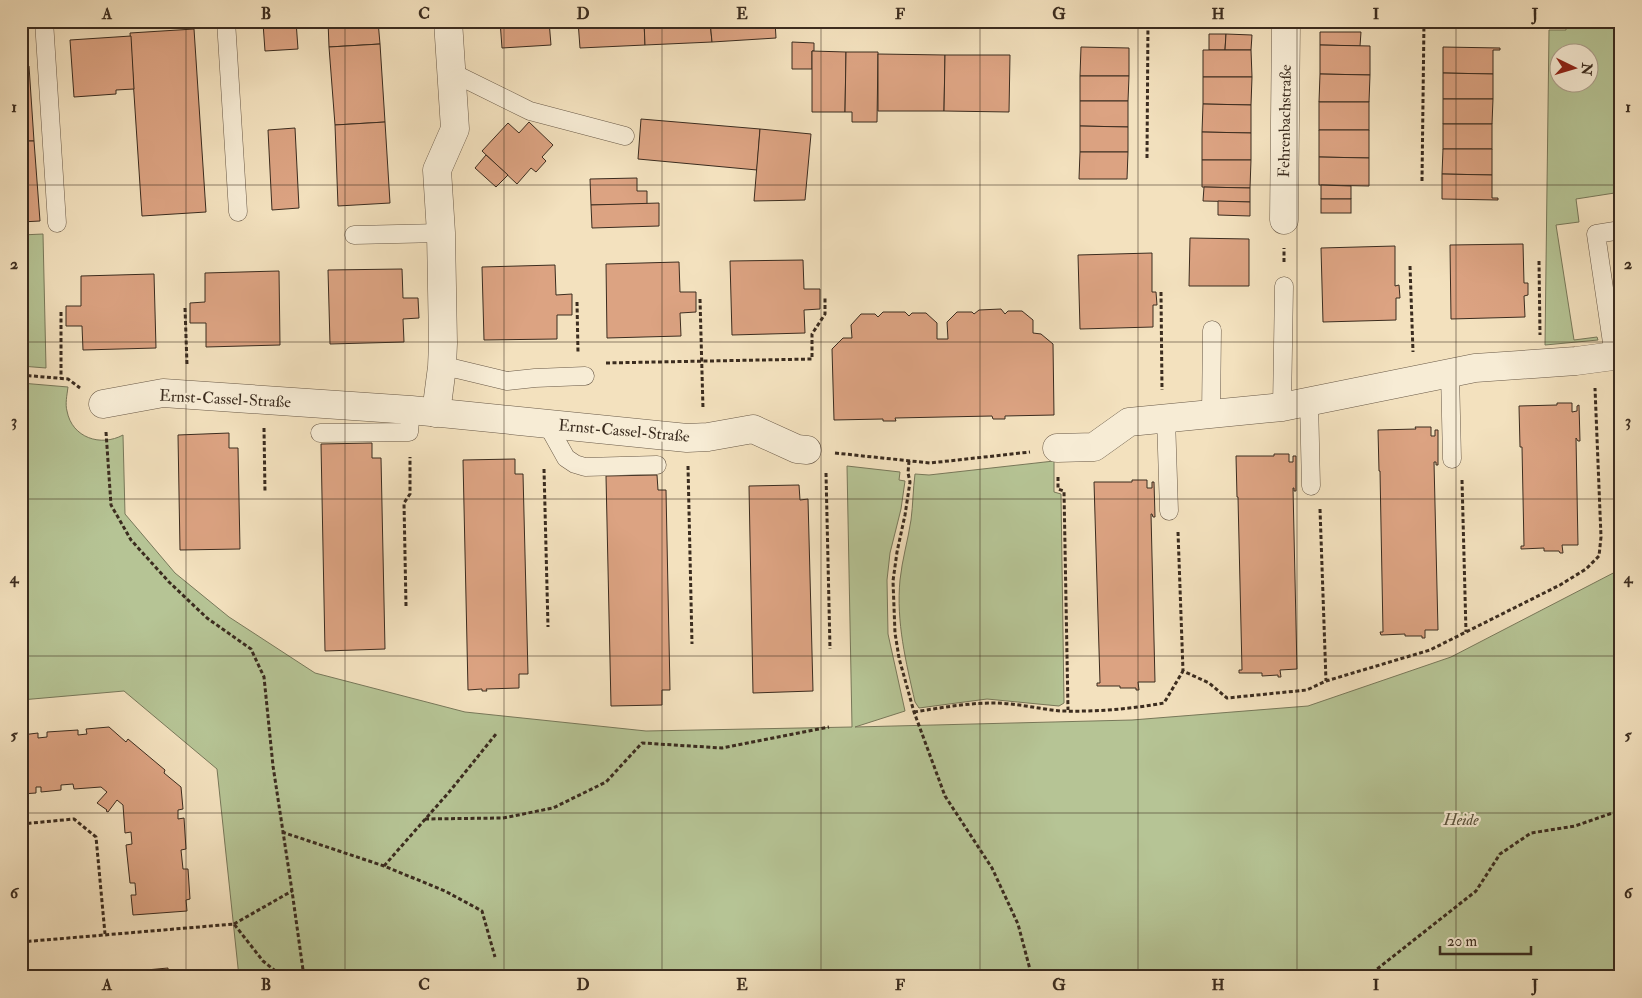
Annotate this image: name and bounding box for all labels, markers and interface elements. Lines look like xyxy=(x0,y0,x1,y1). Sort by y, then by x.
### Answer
text: A xyxy=(101,4,113,24)
text: B xyxy=(261,4,271,24)
text: C xyxy=(418,4,430,24)
text: D xyxy=(576,4,590,24)
text: E xyxy=(736,4,748,24)
text: F xyxy=(895,4,905,24)
text: G xyxy=(1052,4,1066,24)
text: H xyxy=(1211,4,1225,24)
text: I xyxy=(1373,4,1380,24)
text: J xyxy=(1531,4,1539,25)
north arrow xyxy=(1550,42,1600,92)
text: N xyxy=(1577,61,1596,77)
street label: Fehrenbachstraße xyxy=(1274,64,1296,178)
text: 1 xyxy=(11,97,17,117)
text: 1 xyxy=(1625,97,1631,117)
text: 2 xyxy=(10,254,18,274)
text: 2 xyxy=(1624,254,1632,274)
street label: Ernst-Cassel-Straße xyxy=(159,386,292,412)
text: 3 xyxy=(11,411,17,431)
text: 3 xyxy=(1625,411,1631,431)
street label: Ernst-Cassel-Straße xyxy=(557,415,691,447)
text: 4 xyxy=(9,568,20,588)
text: 4 xyxy=(1623,568,1634,588)
text: 5 xyxy=(10,725,18,745)
text: 5 xyxy=(1624,725,1632,745)
park label: Heide xyxy=(1442,810,1479,830)
text: 6 xyxy=(10,883,20,903)
text: 6 xyxy=(1624,883,1634,903)
scale bar xyxy=(1440,923,1531,955)
text: 20 m xyxy=(1447,932,1477,951)
text: A xyxy=(101,975,113,995)
text: B xyxy=(261,975,271,995)
text: C xyxy=(418,975,430,995)
text: D xyxy=(576,975,590,995)
text: E xyxy=(736,975,748,995)
text: F xyxy=(895,975,905,995)
text: G xyxy=(1052,975,1066,995)
text: H xyxy=(1211,975,1225,995)
text: I xyxy=(1373,975,1380,995)
text: J xyxy=(1531,975,1539,996)

